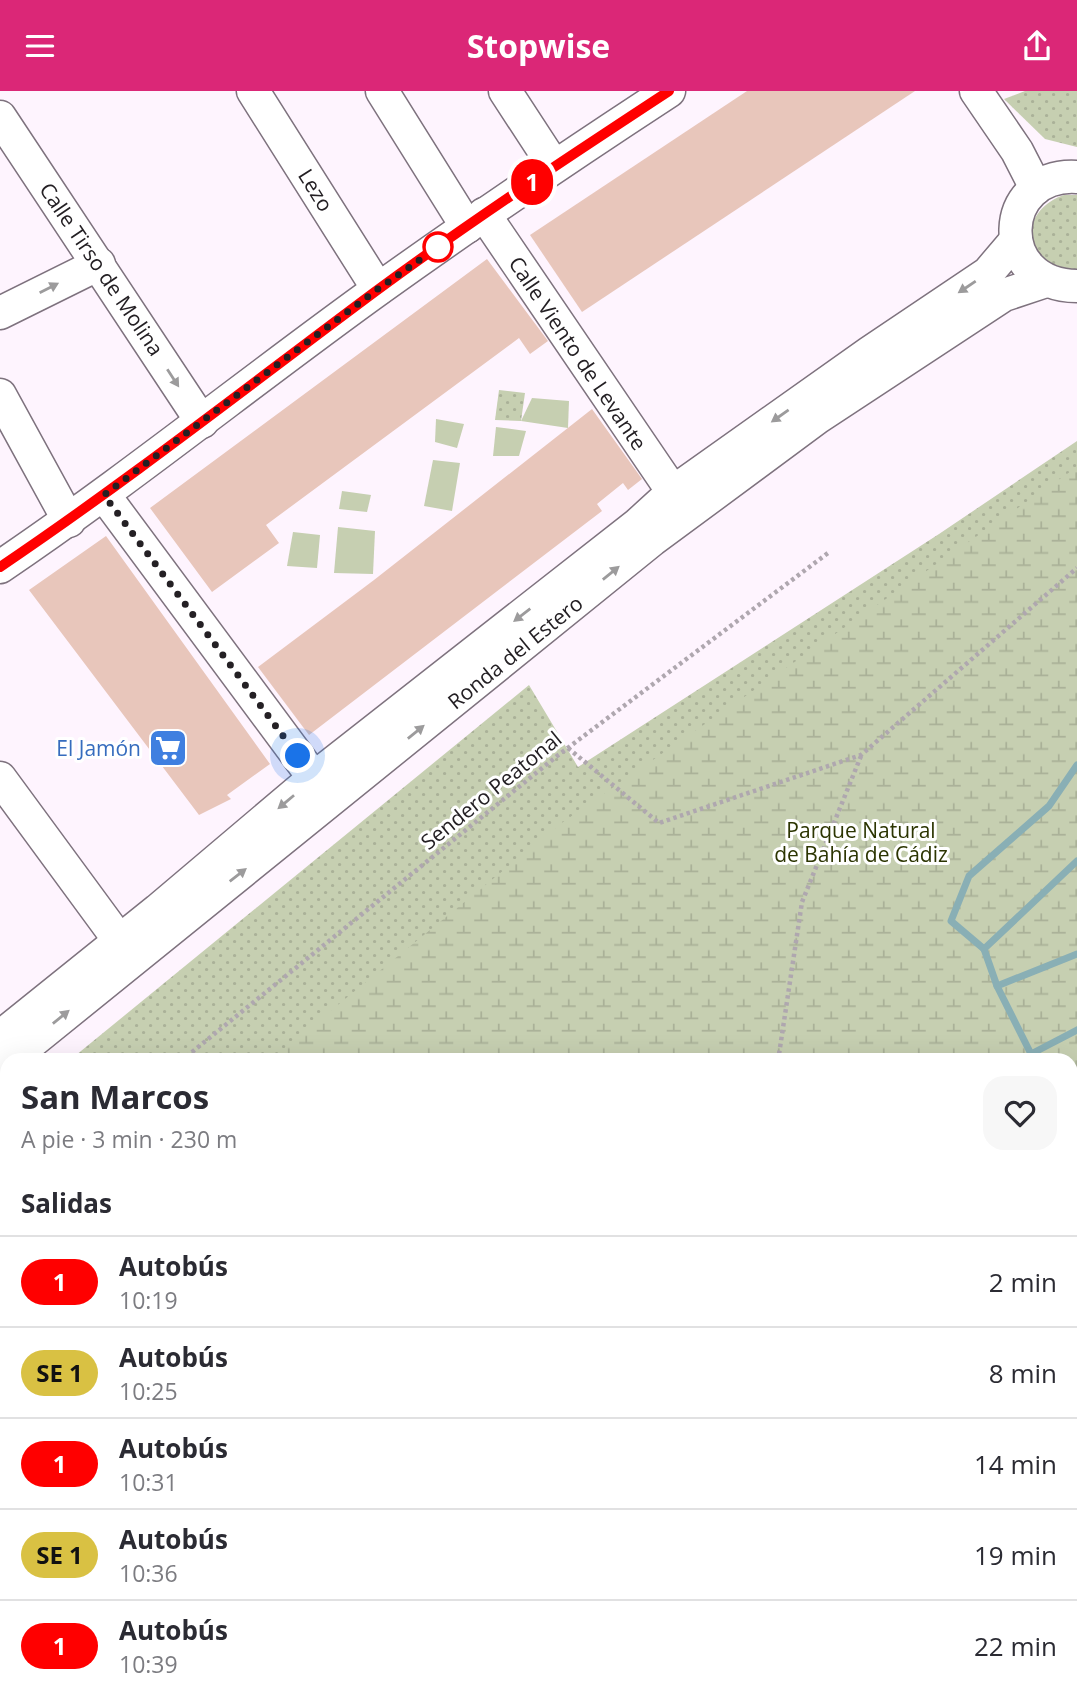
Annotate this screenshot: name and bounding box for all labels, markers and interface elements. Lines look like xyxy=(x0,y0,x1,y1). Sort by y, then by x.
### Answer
text: Stopwise xyxy=(467,24,610,67)
icon: menu xyxy=(21,27,59,65)
icon: share xyxy=(1018,27,1056,65)
line badge: 1 xyxy=(509,159,555,205)
street label: Lezo xyxy=(292,163,340,217)
text: 1 xyxy=(525,165,539,198)
street label: Calle Tirso de Molina xyxy=(34,177,170,361)
unlabelled marker xyxy=(423,232,453,262)
street label: Calle Viento de Levante xyxy=(503,251,653,455)
one-way arrow xyxy=(958,280,976,294)
one-way arrow xyxy=(40,283,60,295)
one-way arrow xyxy=(167,368,180,387)
one-way arrow xyxy=(771,409,789,423)
one-way arrow xyxy=(602,566,620,581)
street label: Ronda del Estero xyxy=(442,589,588,715)
one-way arrow xyxy=(513,607,531,621)
one-way arrow xyxy=(406,725,424,740)
street label: Sendero Peatonal xyxy=(415,725,567,855)
supermarket icon: El Jamón xyxy=(147,727,189,769)
place label: El Jamón xyxy=(56,734,141,762)
your location xyxy=(280,738,315,773)
one-way arrow xyxy=(277,794,295,809)
park label: Parque Natural de Bahía de Cádiz xyxy=(774,816,948,868)
one-way arrow xyxy=(229,867,247,882)
one-way arrow xyxy=(52,1010,70,1025)
text: San Marcos xyxy=(21,1074,209,1119)
button: heart xyxy=(983,1076,1057,1150)
text: A pie · 3 min · 230 m xyxy=(21,1123,237,1155)
text: Salidas xyxy=(21,1185,112,1221)
text: Autobús xyxy=(119,1248,228,1284)
text: 2 min xyxy=(989,1264,1057,1300)
text: 1 xyxy=(53,1265,66,1298)
text: 10:19 xyxy=(119,1284,178,1316)
text: Autobús xyxy=(119,1339,228,1375)
text: 8 min xyxy=(989,1355,1057,1391)
text: SE 1 xyxy=(36,1356,83,1389)
text: 10:25 xyxy=(119,1375,178,1407)
text: Autobús xyxy=(119,1430,228,1466)
text: 14 min xyxy=(974,1446,1057,1482)
text: 1 xyxy=(53,1447,66,1480)
text: 10:31 xyxy=(119,1466,178,1498)
text: Autobús xyxy=(119,1521,228,1557)
text: 19 min xyxy=(974,1537,1057,1573)
text: SE 1 xyxy=(36,1538,83,1571)
text: 10:36 xyxy=(119,1557,178,1589)
text: Autobús xyxy=(119,1612,228,1648)
text: 22 min xyxy=(974,1628,1057,1664)
text: 1 xyxy=(53,1629,66,1662)
text: 10:39 xyxy=(119,1648,178,1680)

